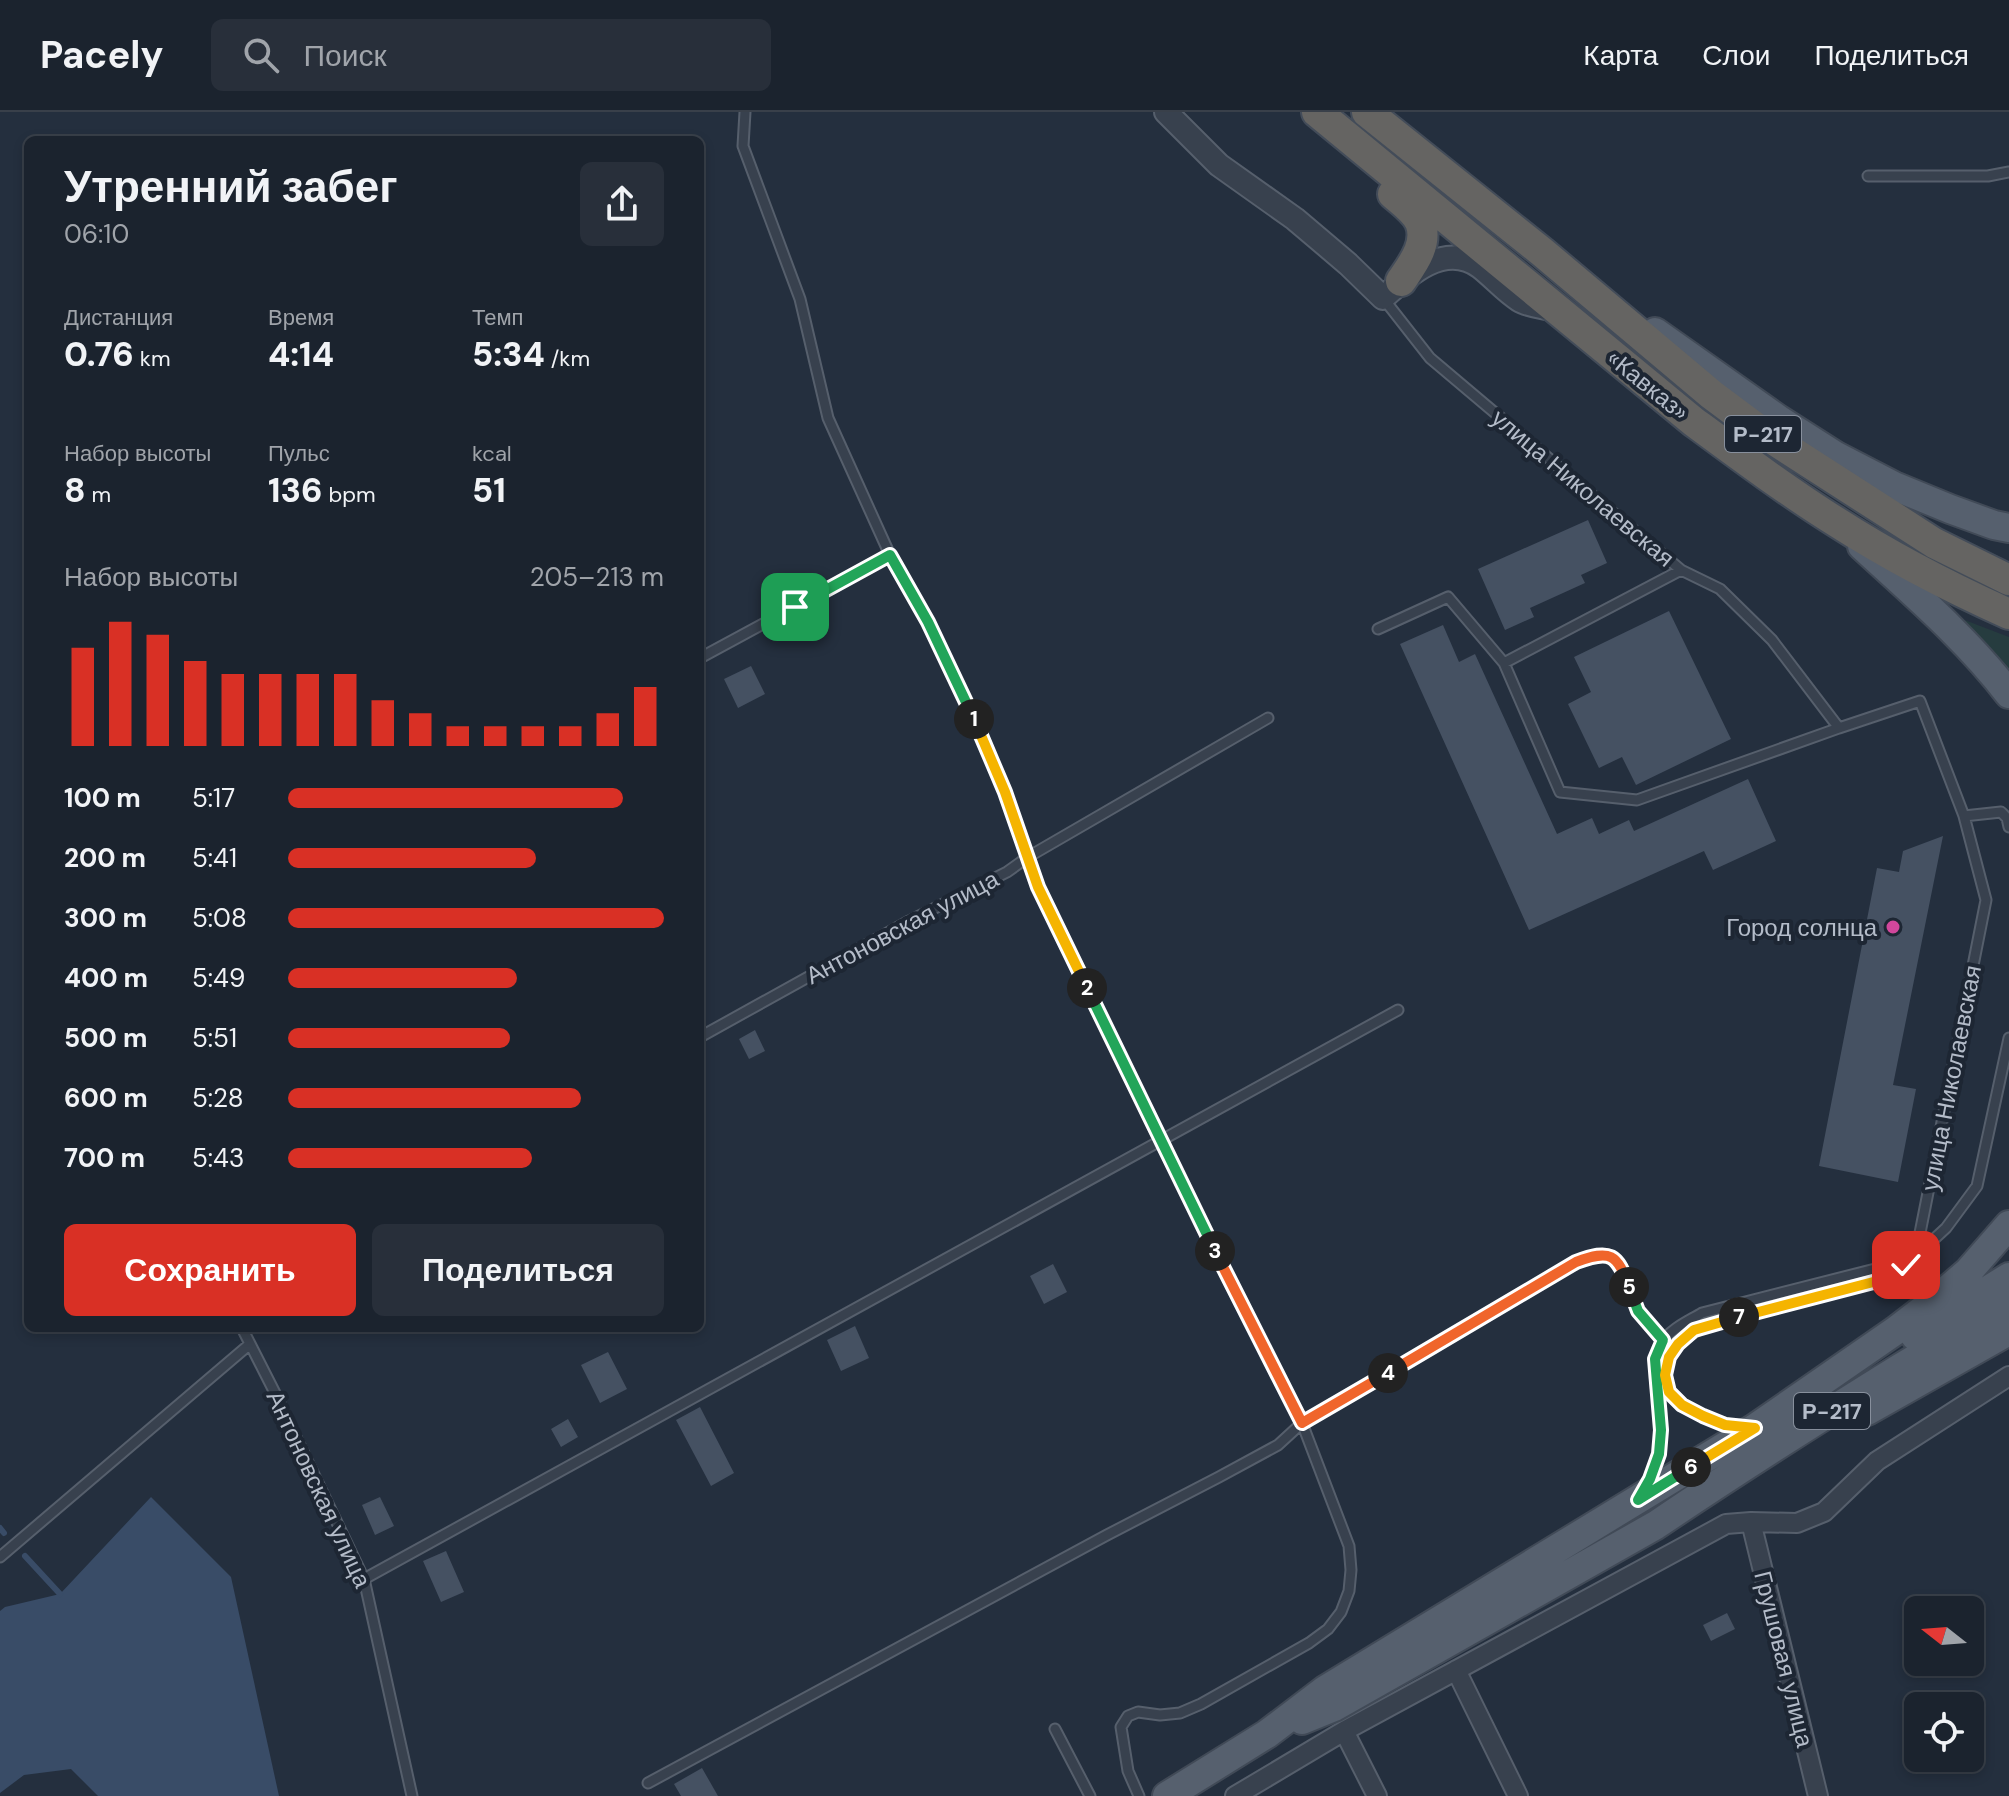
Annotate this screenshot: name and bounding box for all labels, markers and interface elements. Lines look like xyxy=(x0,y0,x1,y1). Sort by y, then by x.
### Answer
search box xyxy=(211,19,771,91)
text: Pacely xyxy=(40,30,163,80)
icon: search xyxy=(239,33,283,77)
text: Поиск xyxy=(303,36,387,75)
text: Карта xyxy=(1583,37,1658,74)
text: Слои xyxy=(1702,37,1770,74)
text: Поделиться xyxy=(1814,37,1969,74)
text: Утренний забег xyxy=(64,158,397,216)
button: share xyxy=(580,162,664,246)
text: 06:10 xyxy=(64,217,129,251)
text: Дистанция xyxy=(64,303,173,332)
text: Время xyxy=(268,303,334,332)
text: Темп xyxy=(472,303,523,332)
text: 0.76 xyxy=(64,332,134,377)
text: 4:14 xyxy=(268,332,334,377)
text: 5:34 xyxy=(472,332,545,377)
street label: «Кавказ» xyxy=(1601,342,1695,428)
text: km xyxy=(134,344,170,373)
text: /km xyxy=(545,344,590,373)
street label: улица Николаевская xyxy=(1485,402,1681,574)
road number: Р-217 xyxy=(1725,416,1801,452)
text: Набор высоты xyxy=(64,439,211,468)
text: Пульс xyxy=(268,439,330,468)
text: kcal xyxy=(472,439,512,468)
text: 8 xyxy=(64,468,86,513)
text: 136 xyxy=(268,468,323,513)
text: 51 xyxy=(472,468,506,513)
text: m xyxy=(86,480,111,509)
text: bpm xyxy=(323,480,376,509)
text: Набор высоты xyxy=(64,560,238,594)
text: 205–213 m xyxy=(530,560,664,594)
pin xyxy=(761,573,829,641)
icon: arrive xyxy=(773,585,817,629)
pin: 1 xyxy=(954,699,994,739)
text: 1 xyxy=(970,704,978,733)
text: 100 m xyxy=(64,781,141,815)
text: 5:17 xyxy=(192,781,235,815)
text: 200 m xyxy=(64,841,146,875)
text: 5:41 xyxy=(192,841,237,875)
street label: Антоновская улица xyxy=(800,863,1004,991)
text: 300 m xyxy=(64,901,147,935)
text: 5:08 xyxy=(192,901,247,935)
place label: Город солнца xyxy=(1726,912,1878,943)
marker: Город солнца xyxy=(1884,918,1902,936)
text: 400 m xyxy=(64,961,148,995)
text: 5:49 xyxy=(192,961,245,995)
street label: улица Николаевская xyxy=(1914,963,1988,1193)
pin: 2 xyxy=(1067,968,1107,1008)
text: 2 xyxy=(1081,973,1093,1002)
text: 500 m xyxy=(64,1021,147,1055)
text: 5:51 xyxy=(192,1021,237,1055)
text: 600 m xyxy=(64,1081,148,1115)
text: 5:28 xyxy=(192,1081,243,1115)
text: 700 m xyxy=(64,1141,145,1175)
text: 5:43 xyxy=(192,1141,244,1175)
button: Сохранить xyxy=(64,1224,356,1316)
button: Поделиться xyxy=(372,1224,664,1316)
pin: 3 xyxy=(1195,1231,1235,1271)
pin xyxy=(1872,1231,1940,1299)
text: 3 xyxy=(1208,1236,1222,1265)
icon: check xyxy=(1884,1243,1928,1287)
pin: 5 xyxy=(1609,1267,1649,1307)
text: 5 xyxy=(1622,1272,1636,1301)
pin: 7 xyxy=(1719,1297,1759,1337)
text: 7 xyxy=(1733,1302,1745,1331)
pin: 4 xyxy=(1368,1353,1408,1393)
text: 4 xyxy=(1381,1358,1395,1387)
street label: Антоновская улица xyxy=(260,1385,379,1593)
road number: Р-217 xyxy=(1794,1393,1870,1429)
pin: 6 xyxy=(1671,1447,1711,1487)
text: 6 xyxy=(1684,1452,1698,1481)
street label: Грушовая улица xyxy=(1747,1568,1821,1751)
north arrow xyxy=(1904,1596,1984,1676)
map controls xyxy=(1904,1596,1984,1772)
button: locate xyxy=(1904,1692,1984,1772)

